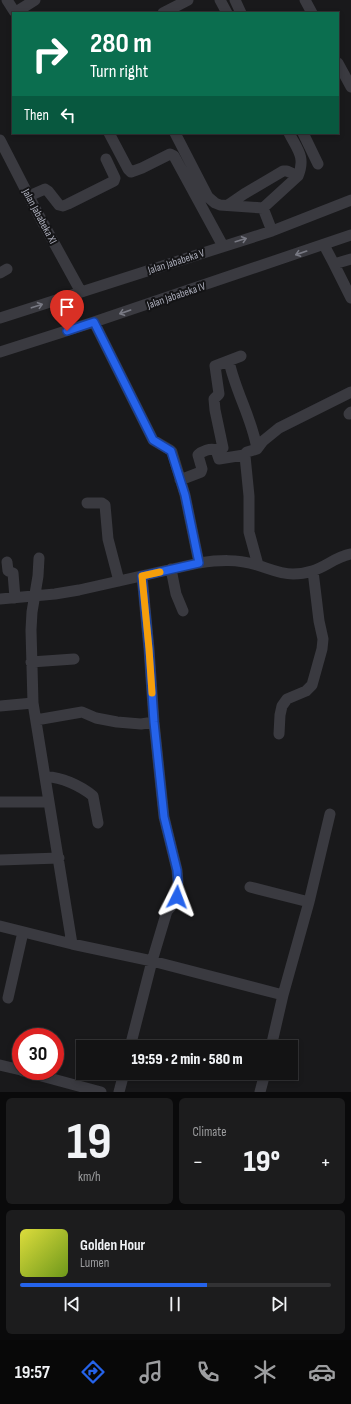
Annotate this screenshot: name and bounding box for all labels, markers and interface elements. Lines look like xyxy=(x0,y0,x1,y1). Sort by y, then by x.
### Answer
text: 280 m xyxy=(90,27,152,60)
icon: right xyxy=(24,28,76,80)
text: Turn right xyxy=(90,61,148,82)
icon: left xyxy=(57,104,79,126)
text: Then xyxy=(24,106,49,125)
street label: Jalan Jababeka XI xyxy=(19,186,60,246)
one-way arrow xyxy=(234,236,247,243)
street label: Jalan Jababeka V xyxy=(145,246,206,277)
one-way arrow xyxy=(296,249,308,257)
street label: Jalan Jababeka IV xyxy=(144,279,207,312)
pin xyxy=(50,290,84,331)
icon: arrive xyxy=(56,296,78,318)
one-way arrow xyxy=(30,302,43,309)
one-way arrow xyxy=(119,309,132,316)
position arrow xyxy=(156,876,198,918)
speed limit sign: 30 xyxy=(12,1028,64,1080)
text: 19:59 · 2 min · 580 m xyxy=(131,1050,243,1069)
text: 19 xyxy=(67,1111,112,1174)
text: Climate xyxy=(193,1124,226,1140)
text: 19° xyxy=(243,1144,280,1180)
text: − xyxy=(193,1149,203,1176)
text: + xyxy=(320,1149,331,1176)
text: km/h xyxy=(78,1169,100,1185)
text: Golden Hour xyxy=(80,1236,145,1255)
text: Lumen xyxy=(80,1255,109,1271)
icon: previous xyxy=(61,1293,83,1315)
icon: pause xyxy=(164,1293,186,1315)
icon: next xyxy=(268,1293,290,1315)
icon: directions xyxy=(79,1358,107,1386)
icon: music xyxy=(137,1358,165,1386)
icon: phone xyxy=(194,1358,222,1386)
icon: climate xyxy=(251,1358,279,1386)
icon: car xyxy=(308,1358,336,1386)
text: 19:57 xyxy=(15,1362,50,1383)

